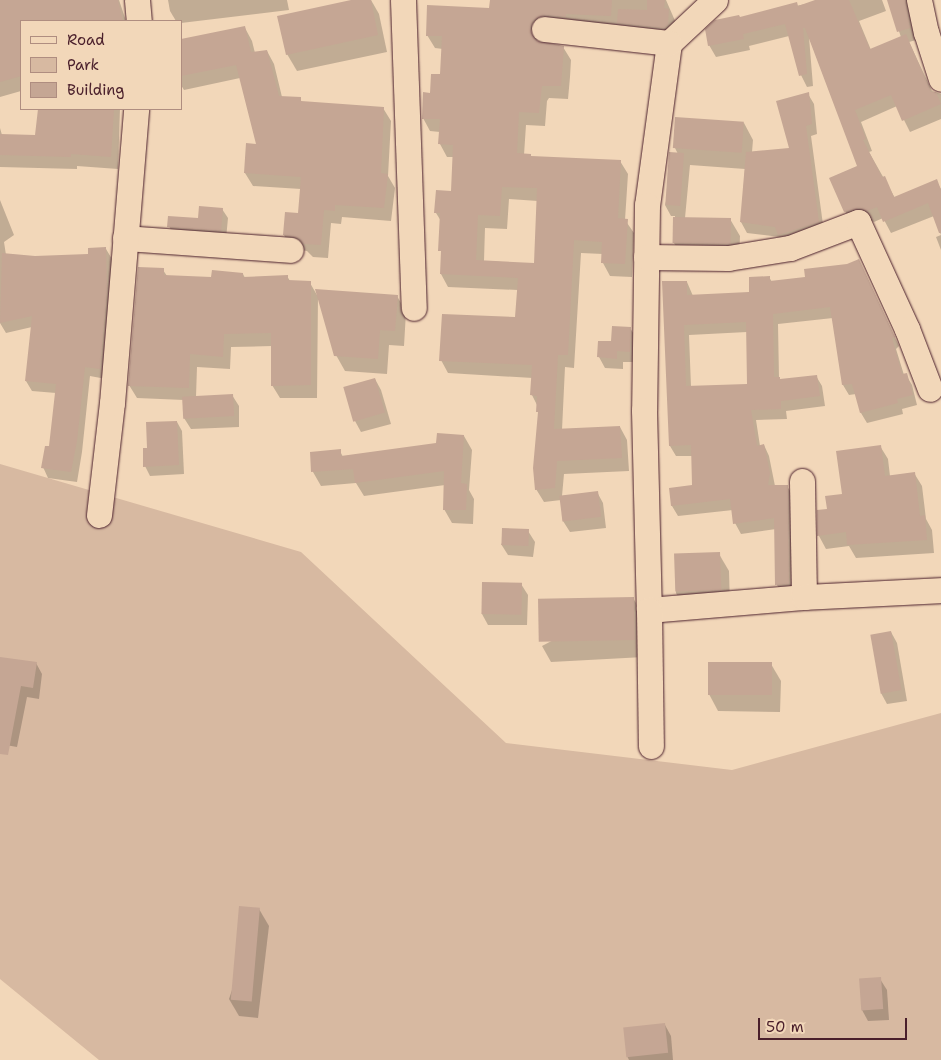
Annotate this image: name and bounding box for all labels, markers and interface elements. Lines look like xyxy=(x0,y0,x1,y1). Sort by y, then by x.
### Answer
legend xyxy=(20,20,182,110)
text: Road xyxy=(67,30,105,50)
text: Park xyxy=(67,55,99,75)
text: Building xyxy=(67,80,124,100)
scale bar xyxy=(761,1008,910,1040)
text: 50 m xyxy=(766,1017,804,1037)

